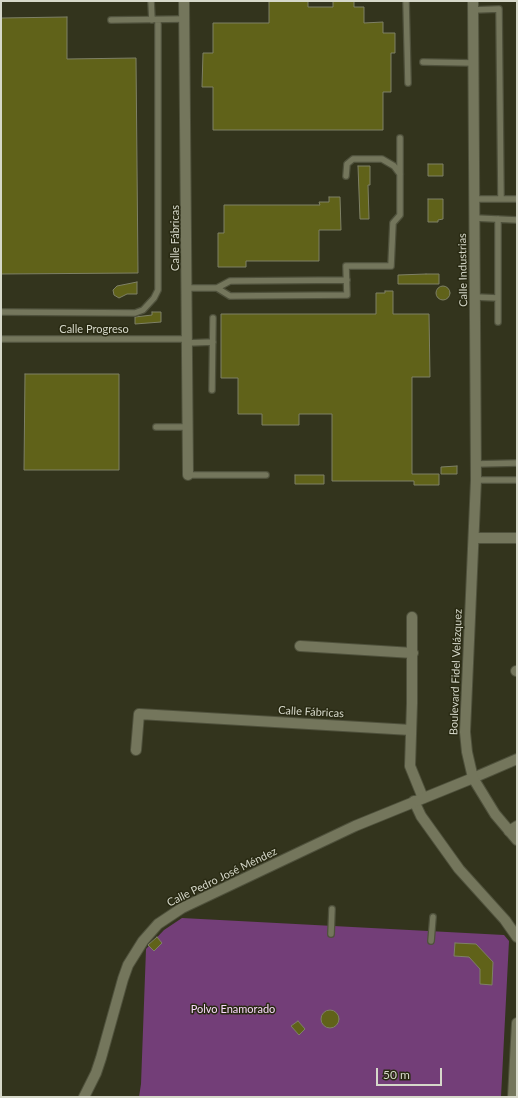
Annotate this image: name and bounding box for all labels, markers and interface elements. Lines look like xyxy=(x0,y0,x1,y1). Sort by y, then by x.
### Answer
street label: Calle Fábricas xyxy=(168,205,182,271)
street label: Calle Industrias xyxy=(456,233,470,307)
street label: Calle Progreso xyxy=(59,322,129,336)
street label: Boulevard Fidel Velázquez xyxy=(447,609,465,735)
street label: Calle Fábricas xyxy=(278,704,344,720)
street label: Calle Pedro José Méndez xyxy=(165,845,279,909)
park label: Polvo Enamorado xyxy=(191,1002,275,1016)
scale bar xyxy=(378,1060,444,1086)
text: 50 m xyxy=(383,1067,410,1082)

